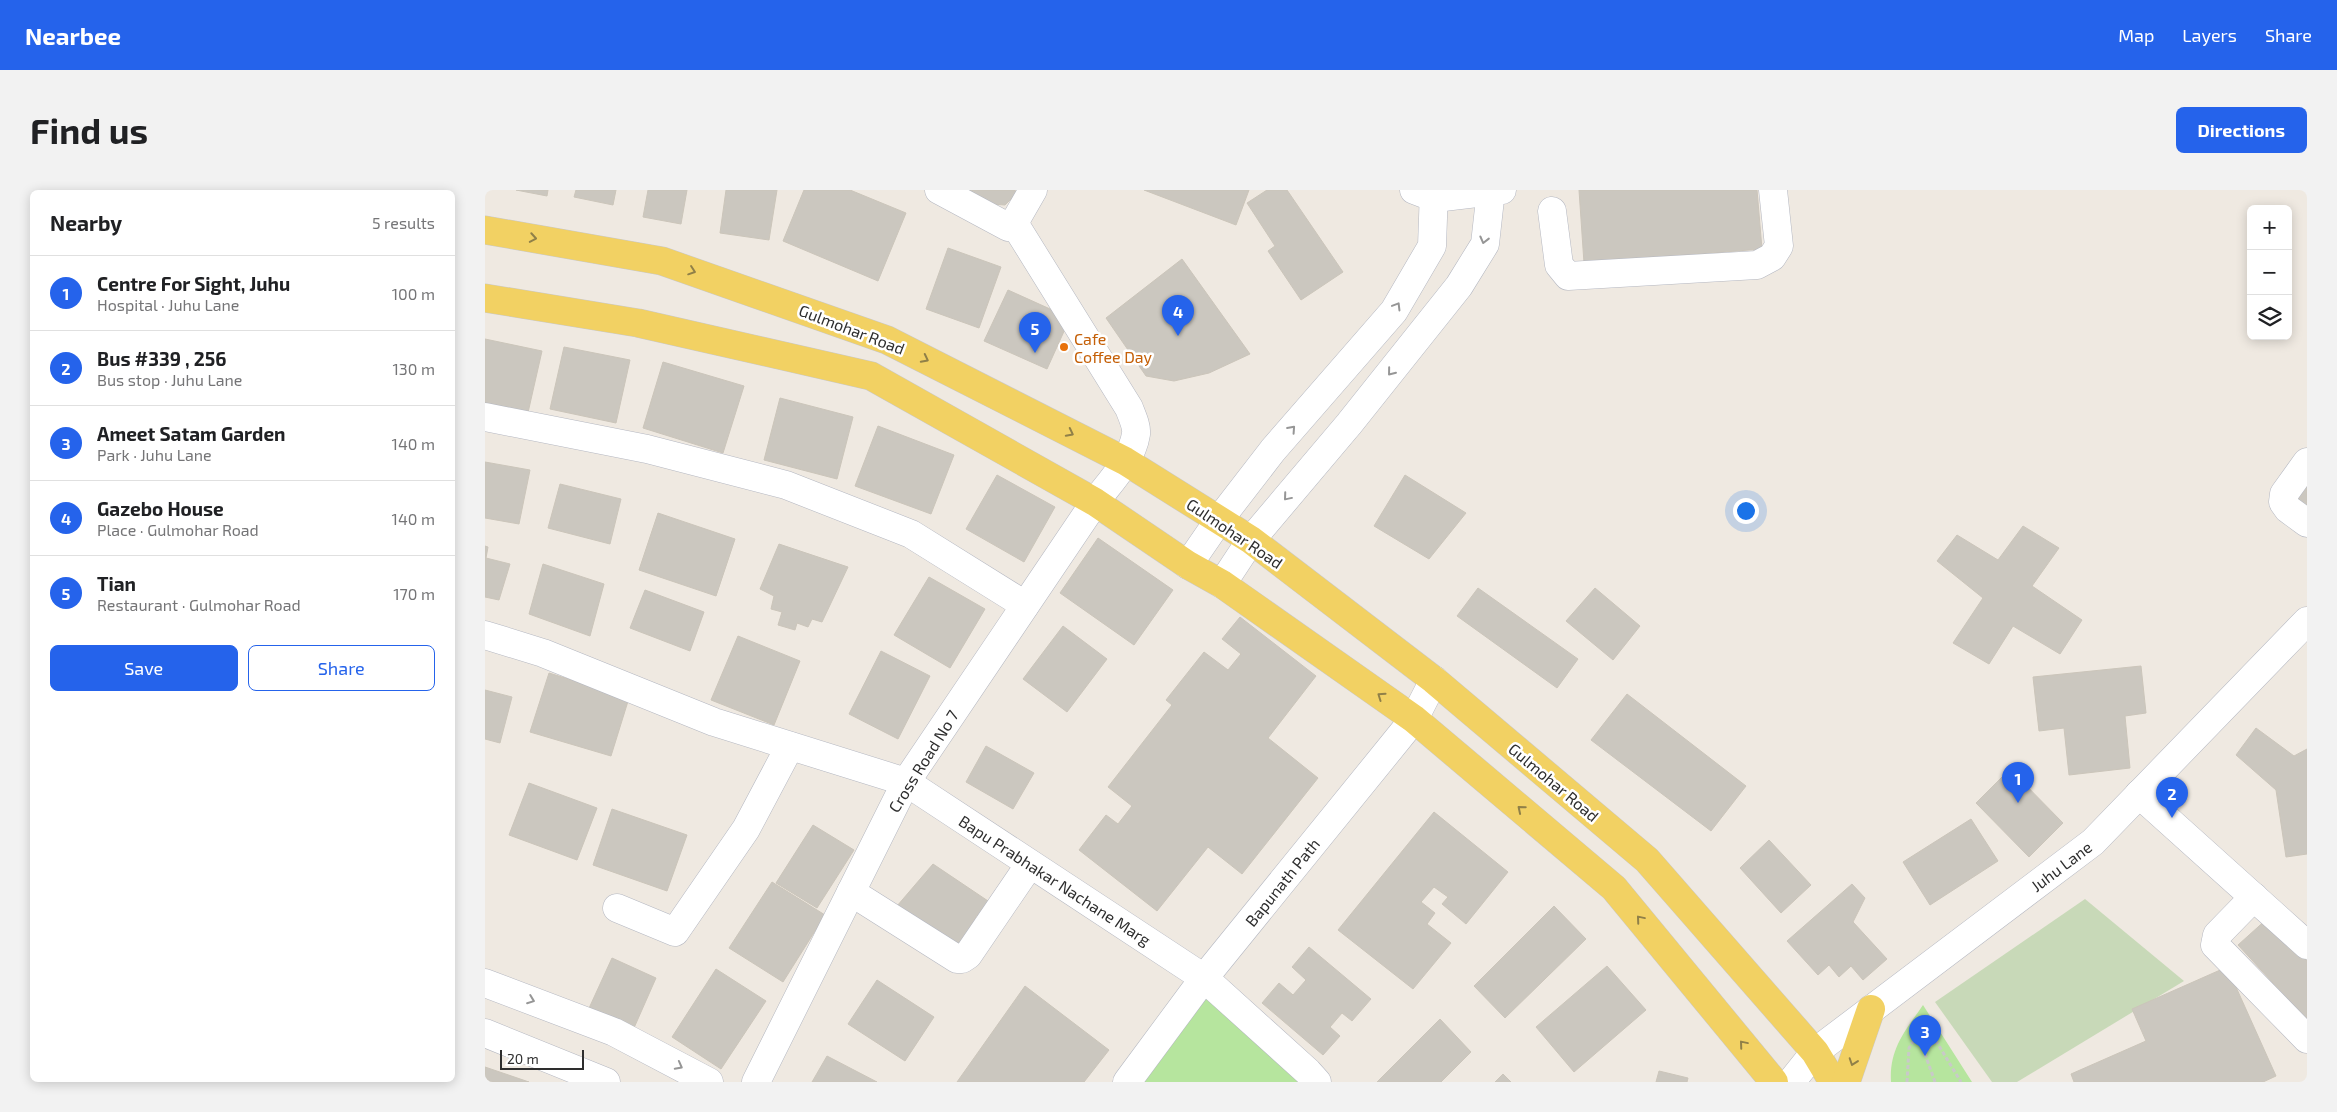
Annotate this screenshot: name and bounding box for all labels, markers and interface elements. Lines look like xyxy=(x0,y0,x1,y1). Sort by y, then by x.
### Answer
text: Nearbee xyxy=(25,21,121,50)
text: Map xyxy=(2118,24,2154,46)
text: Layers xyxy=(2182,24,2237,46)
text: Share xyxy=(2265,24,2312,46)
button: Directions xyxy=(2176,107,2307,153)
text: Find us xyxy=(30,109,148,151)
map controls xyxy=(2247,205,2292,340)
button: + xyxy=(2247,205,2292,250)
text: Nearby xyxy=(50,210,122,235)
text: 5 results xyxy=(372,213,435,232)
one-way arrow xyxy=(529,233,537,243)
one-way arrow xyxy=(1479,236,1490,244)
button: − xyxy=(2247,250,2292,295)
one-way arrow xyxy=(687,266,696,276)
text: Centre For Sight, Juhu xyxy=(97,272,290,295)
text: 1 xyxy=(63,284,69,303)
text: 100 m xyxy=(392,284,435,303)
text: Hospital · Juhu Lane xyxy=(97,295,239,314)
pin: 4 xyxy=(1162,295,1194,336)
button: layers xyxy=(2247,295,2292,340)
street label: Gulmohar Road xyxy=(796,300,908,358)
one-way arrow xyxy=(1391,302,1401,311)
pin: 5 xyxy=(1019,312,1051,353)
place label: Cafe Coffee Day xyxy=(1074,329,1153,366)
marker: Cafe Coffee Day xyxy=(1058,341,1070,353)
text: Bus #339 , 256 xyxy=(97,347,226,370)
one-way arrow xyxy=(920,353,929,363)
text: 2 xyxy=(61,359,71,378)
text: 130 m xyxy=(393,359,435,378)
one-way arrow xyxy=(1388,366,1396,375)
text: Bus stop · Juhu Lane xyxy=(97,370,242,389)
text: Ameet Satam Garden xyxy=(97,422,286,445)
one-way arrow xyxy=(1286,426,1295,435)
one-way arrow xyxy=(1065,427,1074,437)
text: 3 xyxy=(61,434,71,453)
text: 140 m xyxy=(392,434,435,453)
text: Park · Juhu Lane xyxy=(97,445,212,464)
one-way arrow xyxy=(1285,491,1293,500)
street label: Gulmohar Road xyxy=(1183,494,1287,572)
text: Gazebo House xyxy=(97,497,224,520)
your location xyxy=(1733,498,1759,524)
text: 4 xyxy=(61,509,71,528)
text: 140 m xyxy=(392,509,435,528)
text: Place · Gulmohar Road xyxy=(97,520,259,539)
text: Tian xyxy=(97,572,136,595)
text: 5 xyxy=(62,584,70,603)
text: 170 m xyxy=(393,584,435,603)
text: Restaurant · Gulmohar Road xyxy=(97,595,301,614)
button: Save xyxy=(50,645,238,691)
button: Share xyxy=(248,645,435,691)
one-way arrow xyxy=(1377,693,1387,702)
street label: Cross Road No 7 xyxy=(884,706,962,816)
street label: Gulmohar Road xyxy=(1505,739,1603,825)
pin: 1 xyxy=(2002,762,2034,803)
pin: 2 xyxy=(2156,777,2188,818)
one-way arrow xyxy=(1517,806,1526,815)
street label: Bapu Prabhakar Nachane Marg xyxy=(956,811,1154,949)
street label: Bapunath Path xyxy=(1241,834,1323,930)
street label: Juhu Lane xyxy=(2027,837,2095,895)
one-way arrow xyxy=(1637,916,1645,925)
one-way arrow xyxy=(526,994,534,1004)
pin: 3 xyxy=(1909,1015,1941,1056)
one-way arrow xyxy=(1740,1041,1749,1050)
scale bar xyxy=(500,1047,584,1070)
text: 20 m xyxy=(507,1050,539,1067)
one-way arrow xyxy=(1848,1058,1858,1066)
one-way arrow xyxy=(674,1060,683,1070)

